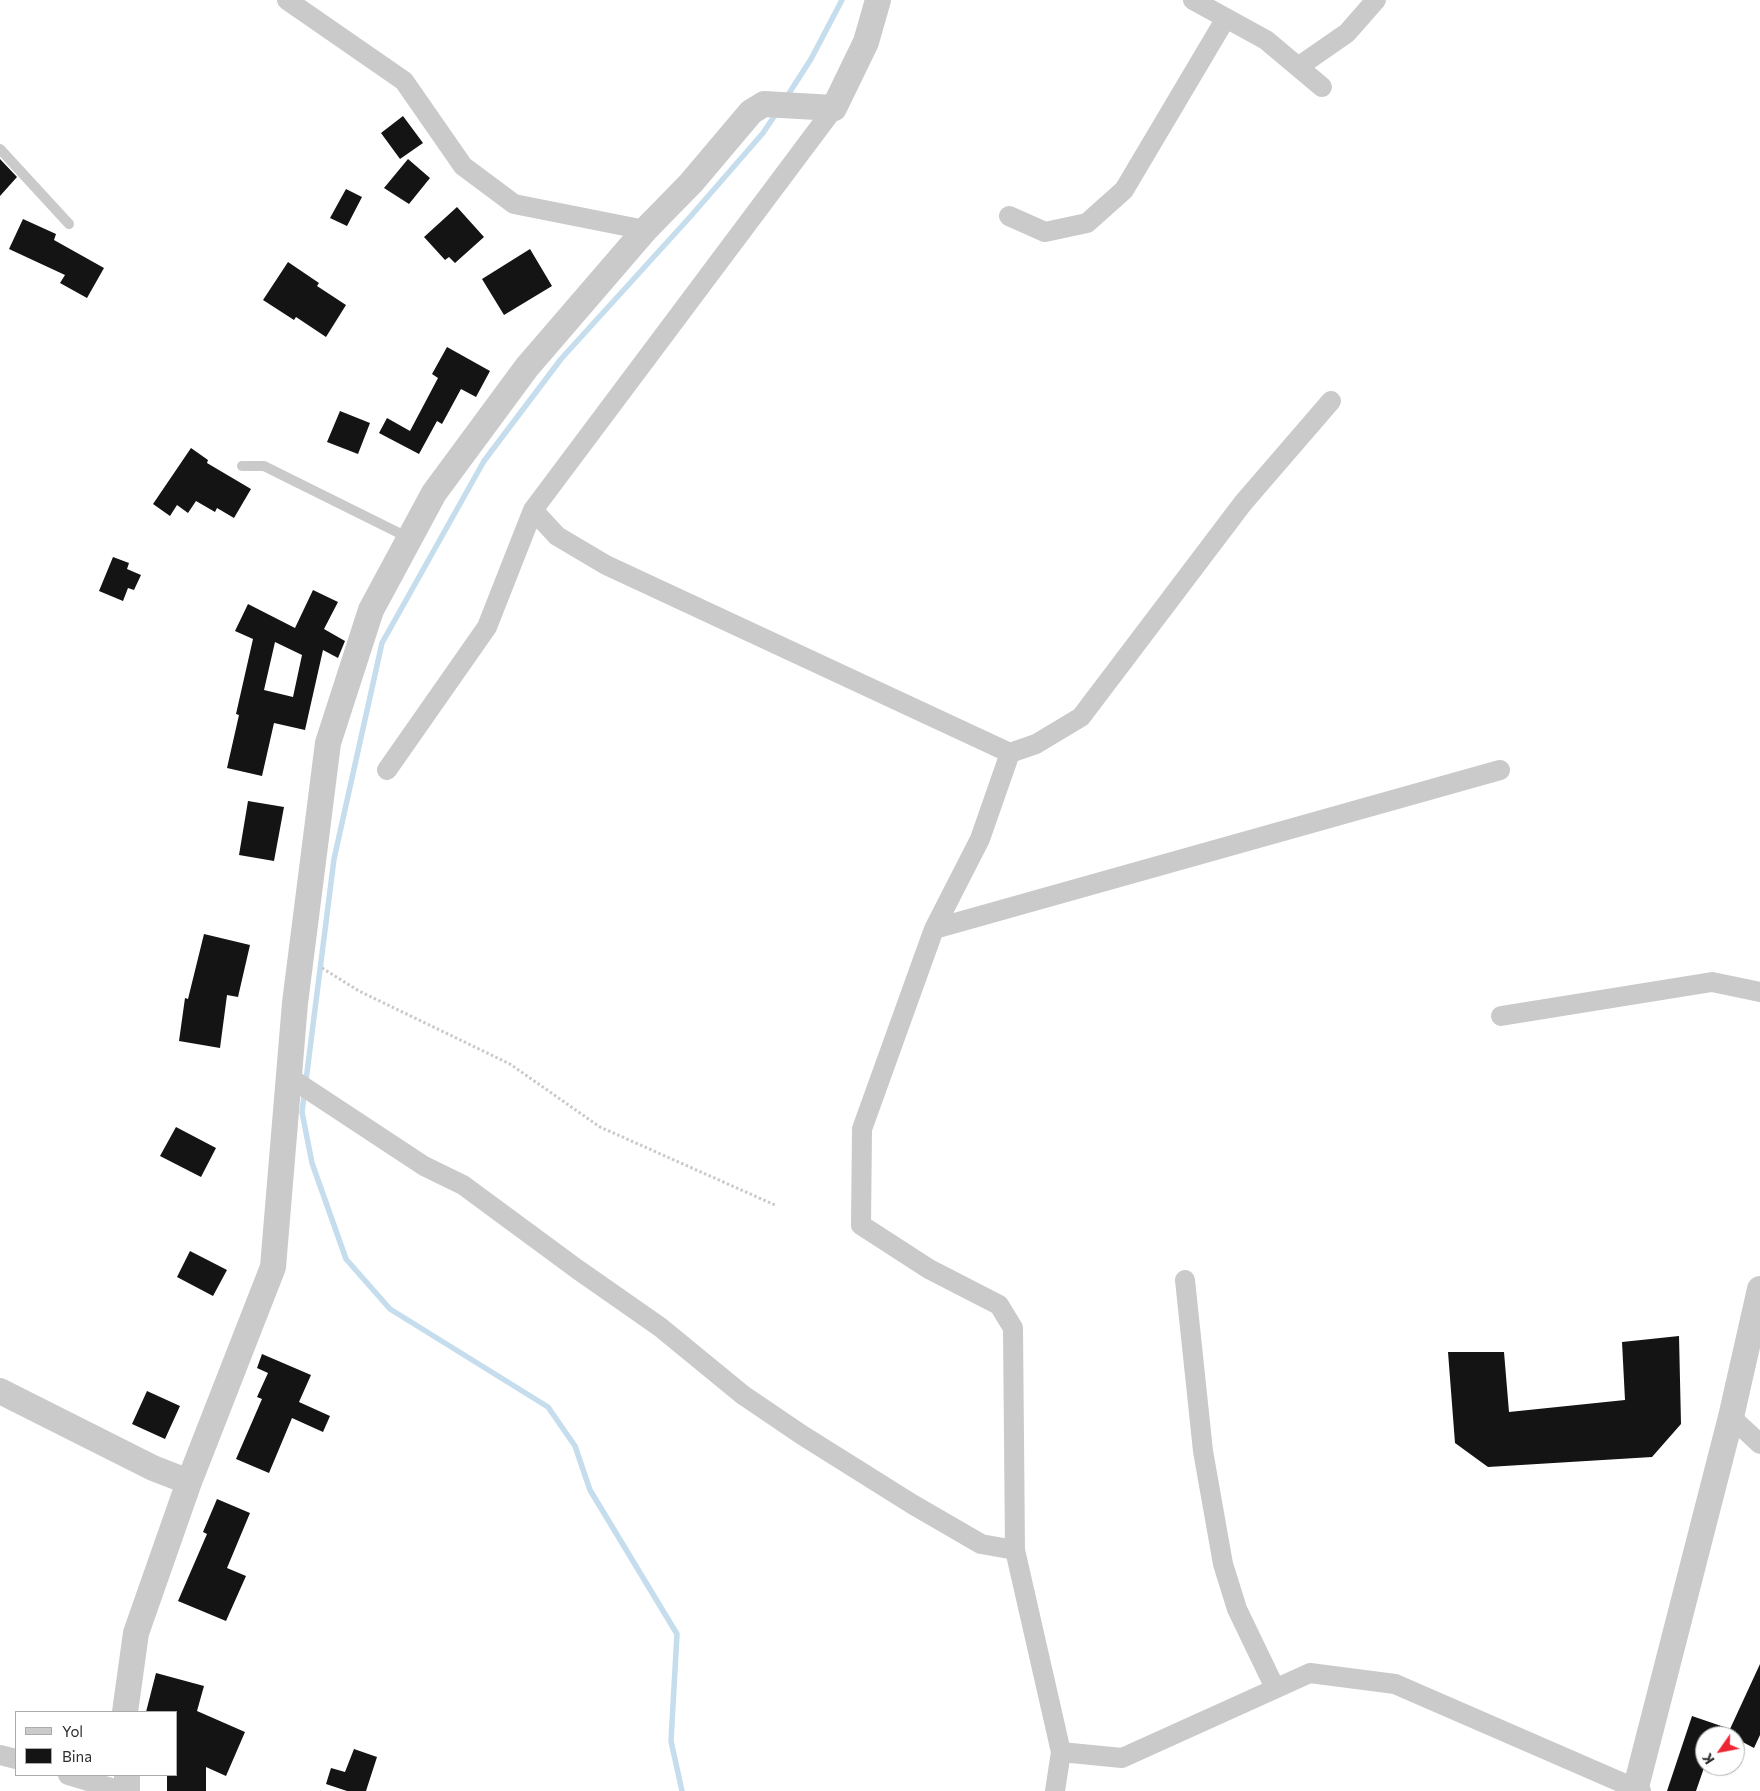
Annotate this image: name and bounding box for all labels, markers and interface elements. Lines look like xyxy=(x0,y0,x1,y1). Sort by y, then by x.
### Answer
legend xyxy=(15,1711,178,1776)
text: Yol xyxy=(62,1722,83,1740)
north arrow xyxy=(1695,1726,1745,1776)
text: Bina xyxy=(62,1747,92,1765)
text: K xyxy=(1698,1750,1718,1768)

